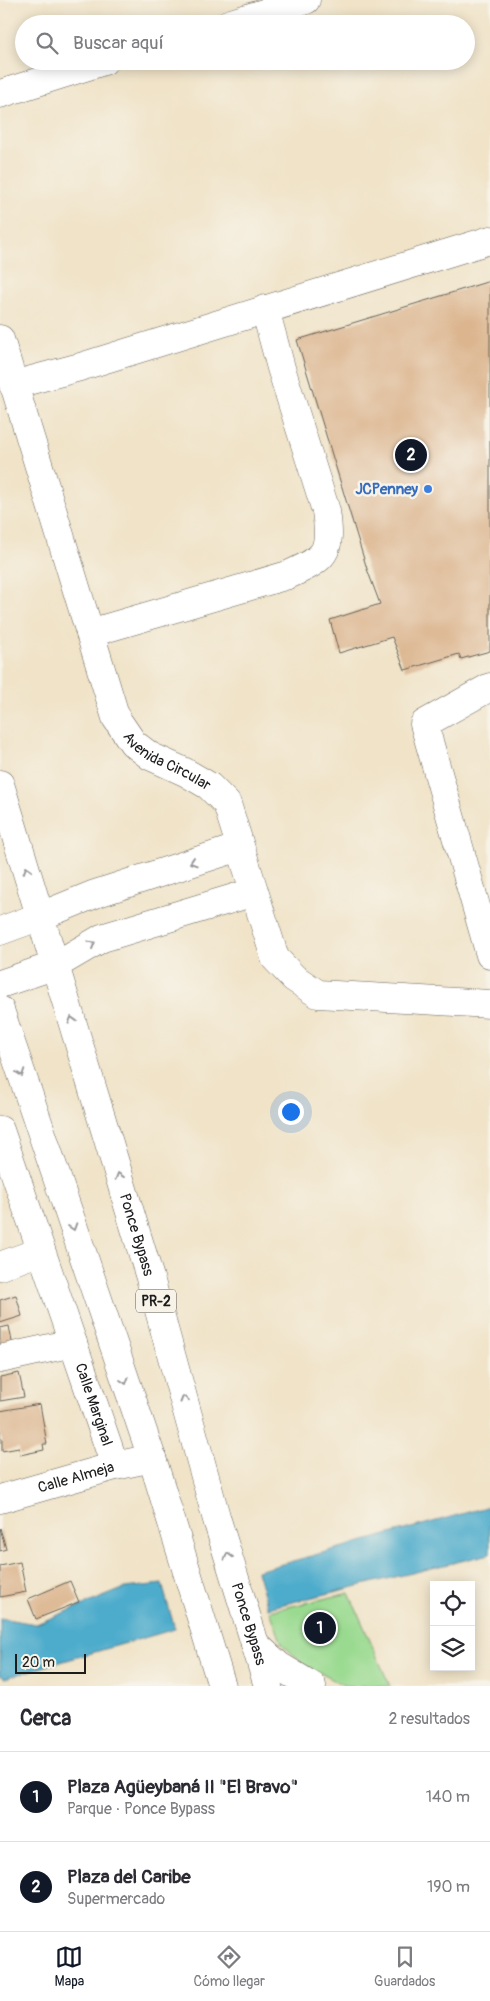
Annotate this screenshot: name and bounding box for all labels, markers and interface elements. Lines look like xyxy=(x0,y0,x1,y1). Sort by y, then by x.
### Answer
search box xyxy=(15,15,475,70)
icon: search xyxy=(33,29,61,57)
text: Buscar aquí xyxy=(73,31,164,55)
pin: 2 xyxy=(395,436,427,474)
place label: JCPenney xyxy=(355,480,419,499)
marker: JCPenney xyxy=(422,483,434,495)
street label: Avenida Circular xyxy=(118,728,215,795)
one-way arrow xyxy=(190,857,198,867)
one-way arrow xyxy=(22,866,32,874)
one-way arrow xyxy=(87,940,96,950)
one-way arrow xyxy=(68,1017,78,1025)
one-way arrow xyxy=(16,1068,26,1077)
your location xyxy=(278,1099,304,1125)
one-way arrow xyxy=(115,1172,125,1181)
street label: Ponce Bypass xyxy=(115,1191,158,1279)
one-way arrow xyxy=(67,1222,77,1231)
road number: PR-2 xyxy=(136,1290,176,1312)
street label: Calle Marginal xyxy=(70,1361,116,1448)
one-way arrow xyxy=(119,1377,129,1385)
one-way arrow xyxy=(180,1396,190,1404)
street label: Calle Almeja xyxy=(36,1458,116,1498)
one-way arrow xyxy=(224,1552,234,1560)
street label: Ponce Bypass xyxy=(227,1580,270,1668)
map controls xyxy=(430,1581,475,1671)
button: locate xyxy=(430,1581,475,1626)
pin: 1 xyxy=(304,1609,336,1647)
button: layers xyxy=(430,1626,475,1671)
scale bar xyxy=(15,1651,86,1674)
text: 20 m xyxy=(22,1654,55,1671)
text: Cerca xyxy=(20,1705,71,1732)
text: 2 resultados xyxy=(388,1709,470,1729)
text: Plaza Agüeybaná II "El Bravo" xyxy=(67,1775,298,1799)
text: 1 xyxy=(33,1787,39,1807)
text: 140 m xyxy=(426,1787,470,1807)
text: Parque · Ponce Bypass xyxy=(67,1799,215,1819)
text: Plaza del Caribe xyxy=(67,1865,191,1889)
text: 2 xyxy=(32,1877,40,1897)
text: 190 m xyxy=(427,1877,470,1897)
text: Supermercado xyxy=(67,1889,165,1909)
tab: Mapa xyxy=(55,1943,84,1990)
tab: Cómo llegar xyxy=(194,1943,265,1990)
tab: Guardados xyxy=(374,1943,435,1990)

